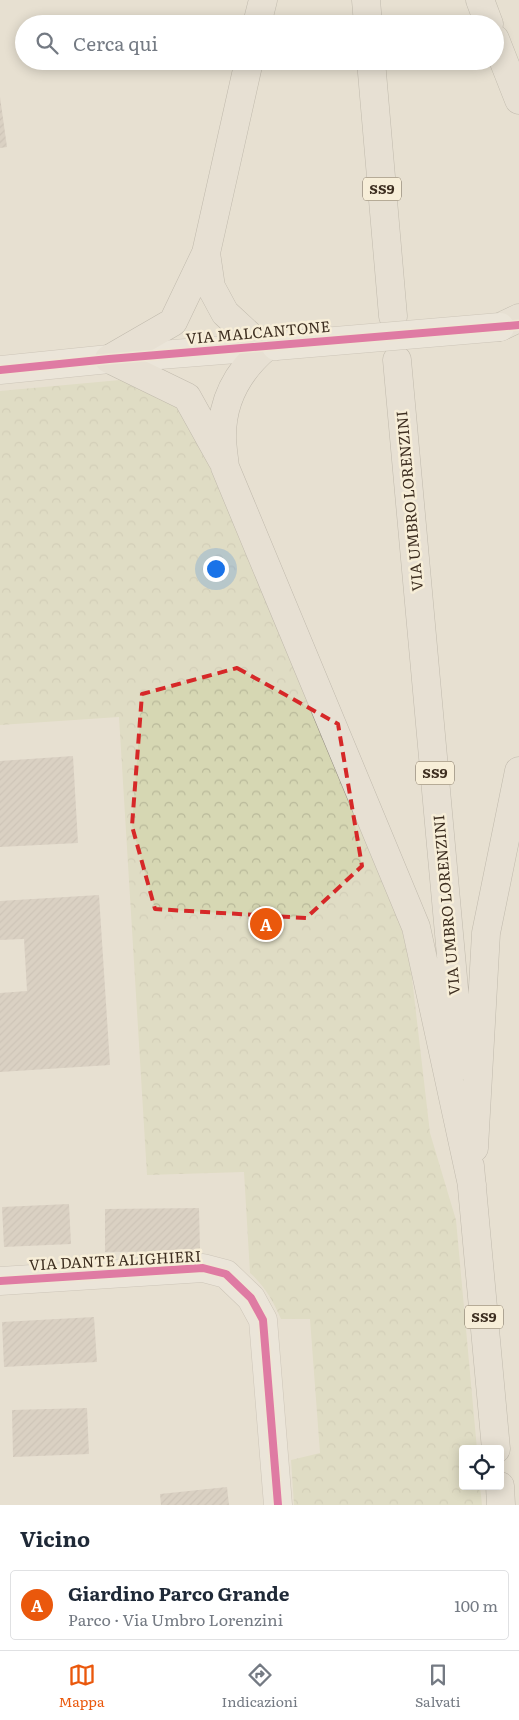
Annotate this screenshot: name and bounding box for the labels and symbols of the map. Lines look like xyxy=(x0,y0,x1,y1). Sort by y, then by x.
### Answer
road number: SS9 xyxy=(363,178,401,200)
street label: VIA MALCANTONE xyxy=(185,314,331,349)
street label: VIA UMBRO LORENZINI xyxy=(389,410,428,592)
your location xyxy=(203,556,229,582)
road number: SS9 xyxy=(416,761,454,784)
street label: VIA UMBRO LORENZINI xyxy=(426,814,465,996)
pin: A xyxy=(250,905,282,943)
street label: VIA DANTE ALIGHIERI xyxy=(28,1244,202,1275)
road number: SS9 xyxy=(465,1305,503,1328)

